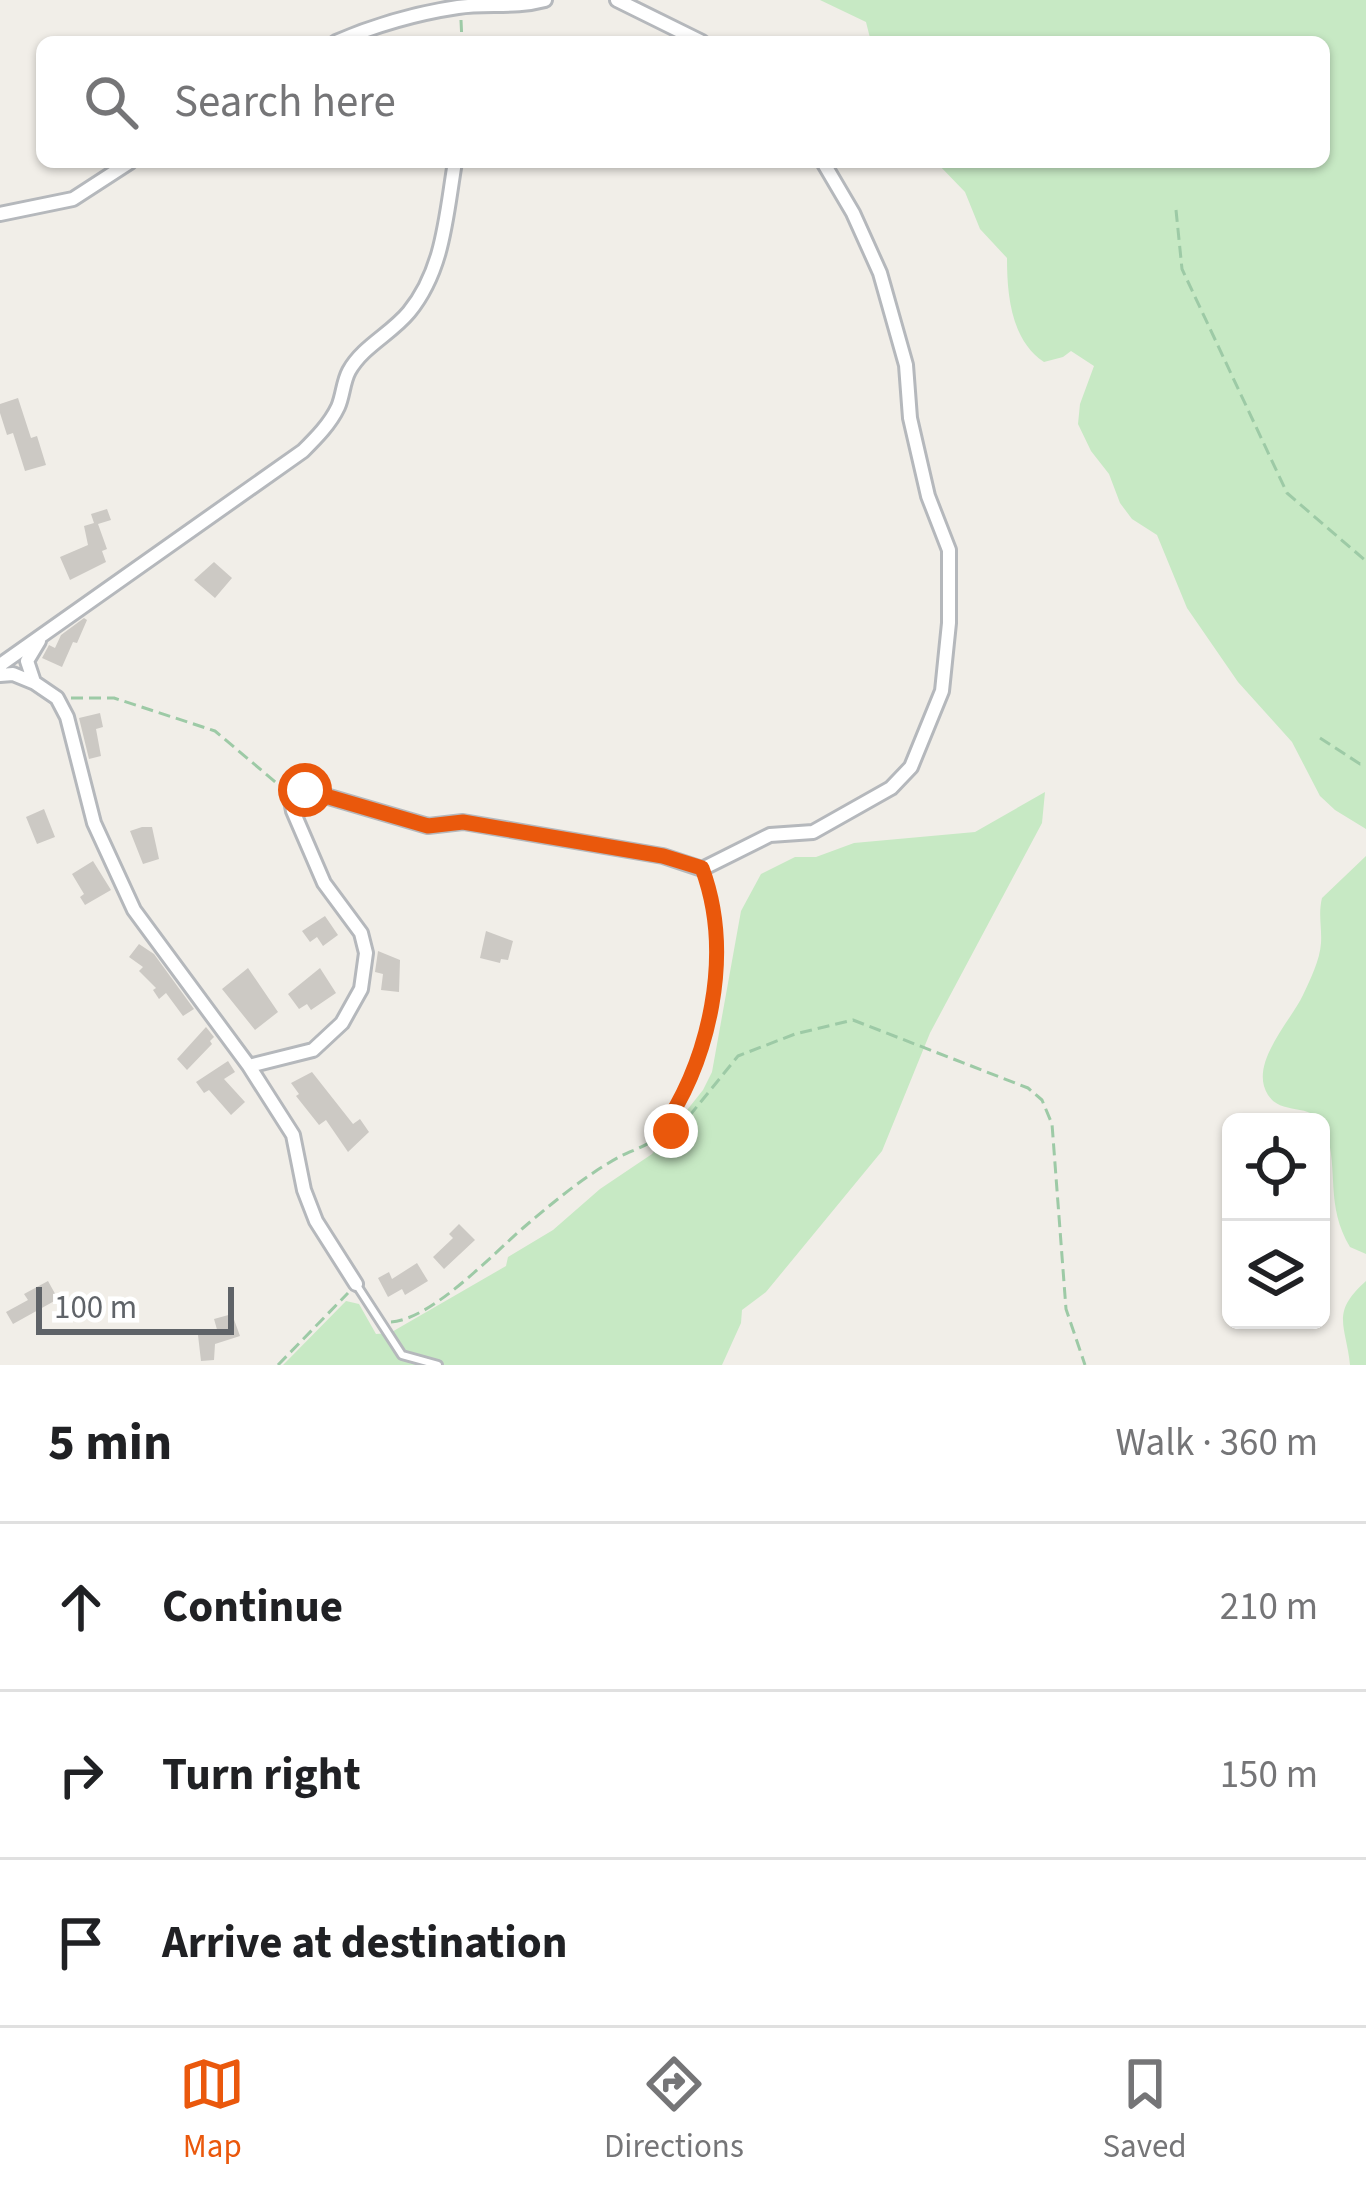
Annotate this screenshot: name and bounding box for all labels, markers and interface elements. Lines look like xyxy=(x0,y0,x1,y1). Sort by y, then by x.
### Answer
search box xyxy=(36,36,1330,168)
icon: search xyxy=(78,69,144,135)
text: Search here xyxy=(174,70,396,134)
route start xyxy=(278,763,332,817)
route end xyxy=(644,1104,698,1158)
map controls xyxy=(1222,1113,1330,1329)
button: locate xyxy=(1222,1113,1330,1221)
button: layers xyxy=(1222,1221,1330,1329)
scale bar xyxy=(36,1281,234,1334)
text: 100 m xyxy=(54,1284,137,1331)
text: 5 min xyxy=(48,1407,172,1479)
text: Walk · 360 m xyxy=(1115,1415,1318,1471)
icon: ahead xyxy=(48,1574,114,1640)
text: Continue xyxy=(162,1575,343,1639)
text: 210 m xyxy=(1220,1579,1318,1635)
icon: right xyxy=(48,1742,114,1808)
text: Turn right xyxy=(162,1743,361,1807)
text: 150 m xyxy=(1220,1747,1318,1803)
icon: arrive xyxy=(48,1910,114,1976)
text: Arrive at destination xyxy=(162,1911,567,1975)
tab: Map xyxy=(179,2051,245,2170)
tab: Directions xyxy=(604,2051,744,2170)
tab: Saved xyxy=(1102,2051,1187,2170)

